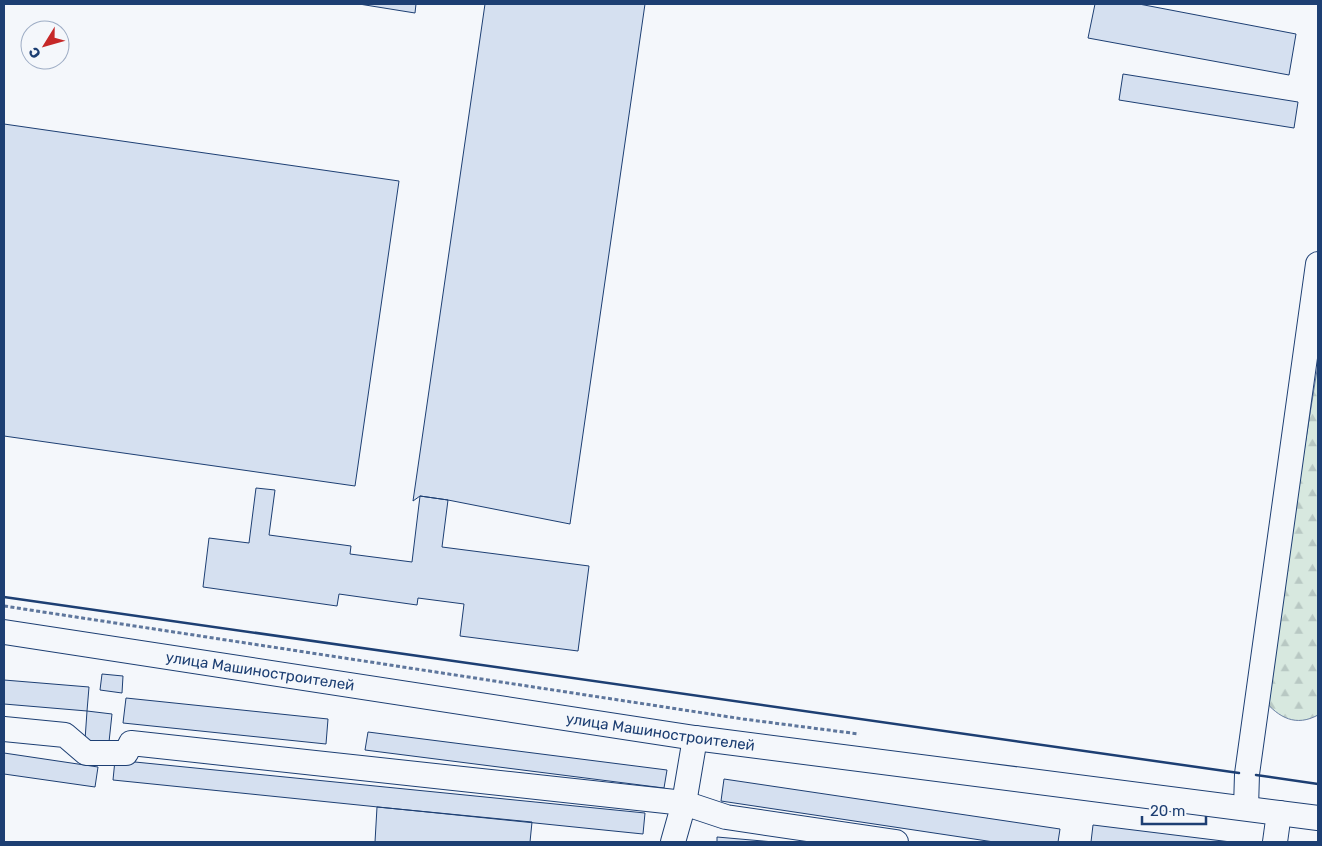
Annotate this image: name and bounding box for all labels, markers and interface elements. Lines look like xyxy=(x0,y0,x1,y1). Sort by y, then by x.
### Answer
north arrow xyxy=(20,20,70,70)
text: С xyxy=(25,43,45,62)
street label: улица Машиностроителей xyxy=(164,648,356,695)
street label: улица Машиностроителей xyxy=(565,709,756,755)
scale bar xyxy=(1142,794,1206,826)
text: 20 m xyxy=(1150,802,1185,820)

